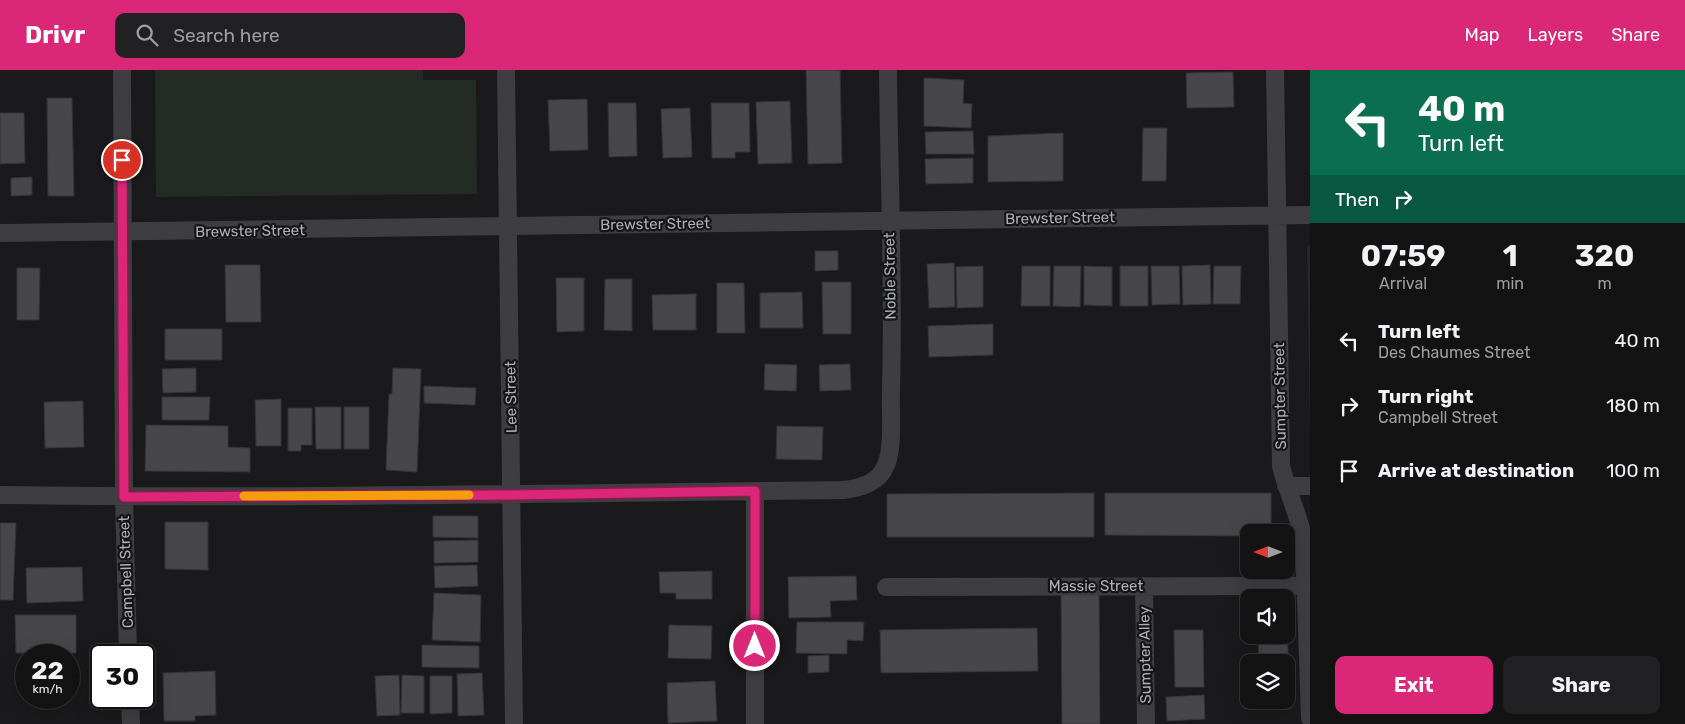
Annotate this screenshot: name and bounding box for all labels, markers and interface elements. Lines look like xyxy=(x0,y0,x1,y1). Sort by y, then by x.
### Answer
search box xyxy=(115,13,465,58)
text: Drivr xyxy=(25,21,85,49)
icon: search xyxy=(133,21,161,49)
text: Search here xyxy=(173,24,280,47)
text: Map xyxy=(1465,24,1500,46)
text: Layers xyxy=(1528,24,1583,46)
text: Share xyxy=(1611,24,1660,46)
text: 40 m xyxy=(1418,88,1505,130)
icon: left xyxy=(1335,90,1400,155)
text: Turn left xyxy=(1418,130,1504,157)
pin xyxy=(101,139,143,181)
icon: arrive xyxy=(108,146,136,174)
icon: right xyxy=(1389,185,1417,213)
text: Then xyxy=(1335,188,1379,211)
street label: Brewster Street xyxy=(1005,208,1115,228)
street label: Brewster Street xyxy=(600,214,710,234)
street label: Brewster Street xyxy=(195,221,305,241)
street label: Noble Street xyxy=(880,232,900,320)
text: 07:59 xyxy=(1361,238,1446,274)
text: 1 xyxy=(1503,238,1518,274)
text: 320 xyxy=(1575,238,1634,274)
text: Arrival xyxy=(1379,274,1427,293)
text: min xyxy=(1496,274,1524,293)
text: m xyxy=(1597,274,1612,293)
text: Turn left xyxy=(1378,320,1460,343)
icon: left xyxy=(1335,327,1363,355)
text: 40 m xyxy=(1615,329,1660,352)
street label: Sumpter Street xyxy=(1270,342,1290,450)
text: Des Chaumes Street xyxy=(1378,343,1530,362)
street label: Lee Street xyxy=(501,361,521,433)
text: Turn right xyxy=(1378,385,1473,408)
icon: right xyxy=(1335,392,1363,420)
text: 180 m xyxy=(1606,394,1660,417)
text: Campbell Street xyxy=(1378,408,1498,427)
icon: arrive xyxy=(1335,457,1363,485)
text: Arrive at destination xyxy=(1378,459,1574,482)
text: 100 m xyxy=(1606,459,1660,482)
street label: Campbell Street xyxy=(115,515,137,628)
north arrow xyxy=(1240,524,1295,579)
map controls xyxy=(1240,524,1295,709)
street label: Massie Street xyxy=(1049,577,1143,595)
button: sound xyxy=(1240,589,1295,644)
street label: Sumpter Alley xyxy=(1135,606,1155,704)
position arrow xyxy=(728,619,780,671)
speed limit sign: 30 xyxy=(90,644,155,709)
button: layers xyxy=(1240,654,1295,709)
text: 22 xyxy=(31,656,64,685)
button: Exit xyxy=(1335,656,1493,714)
button: Share xyxy=(1503,656,1660,714)
text: km/h xyxy=(33,682,62,696)

